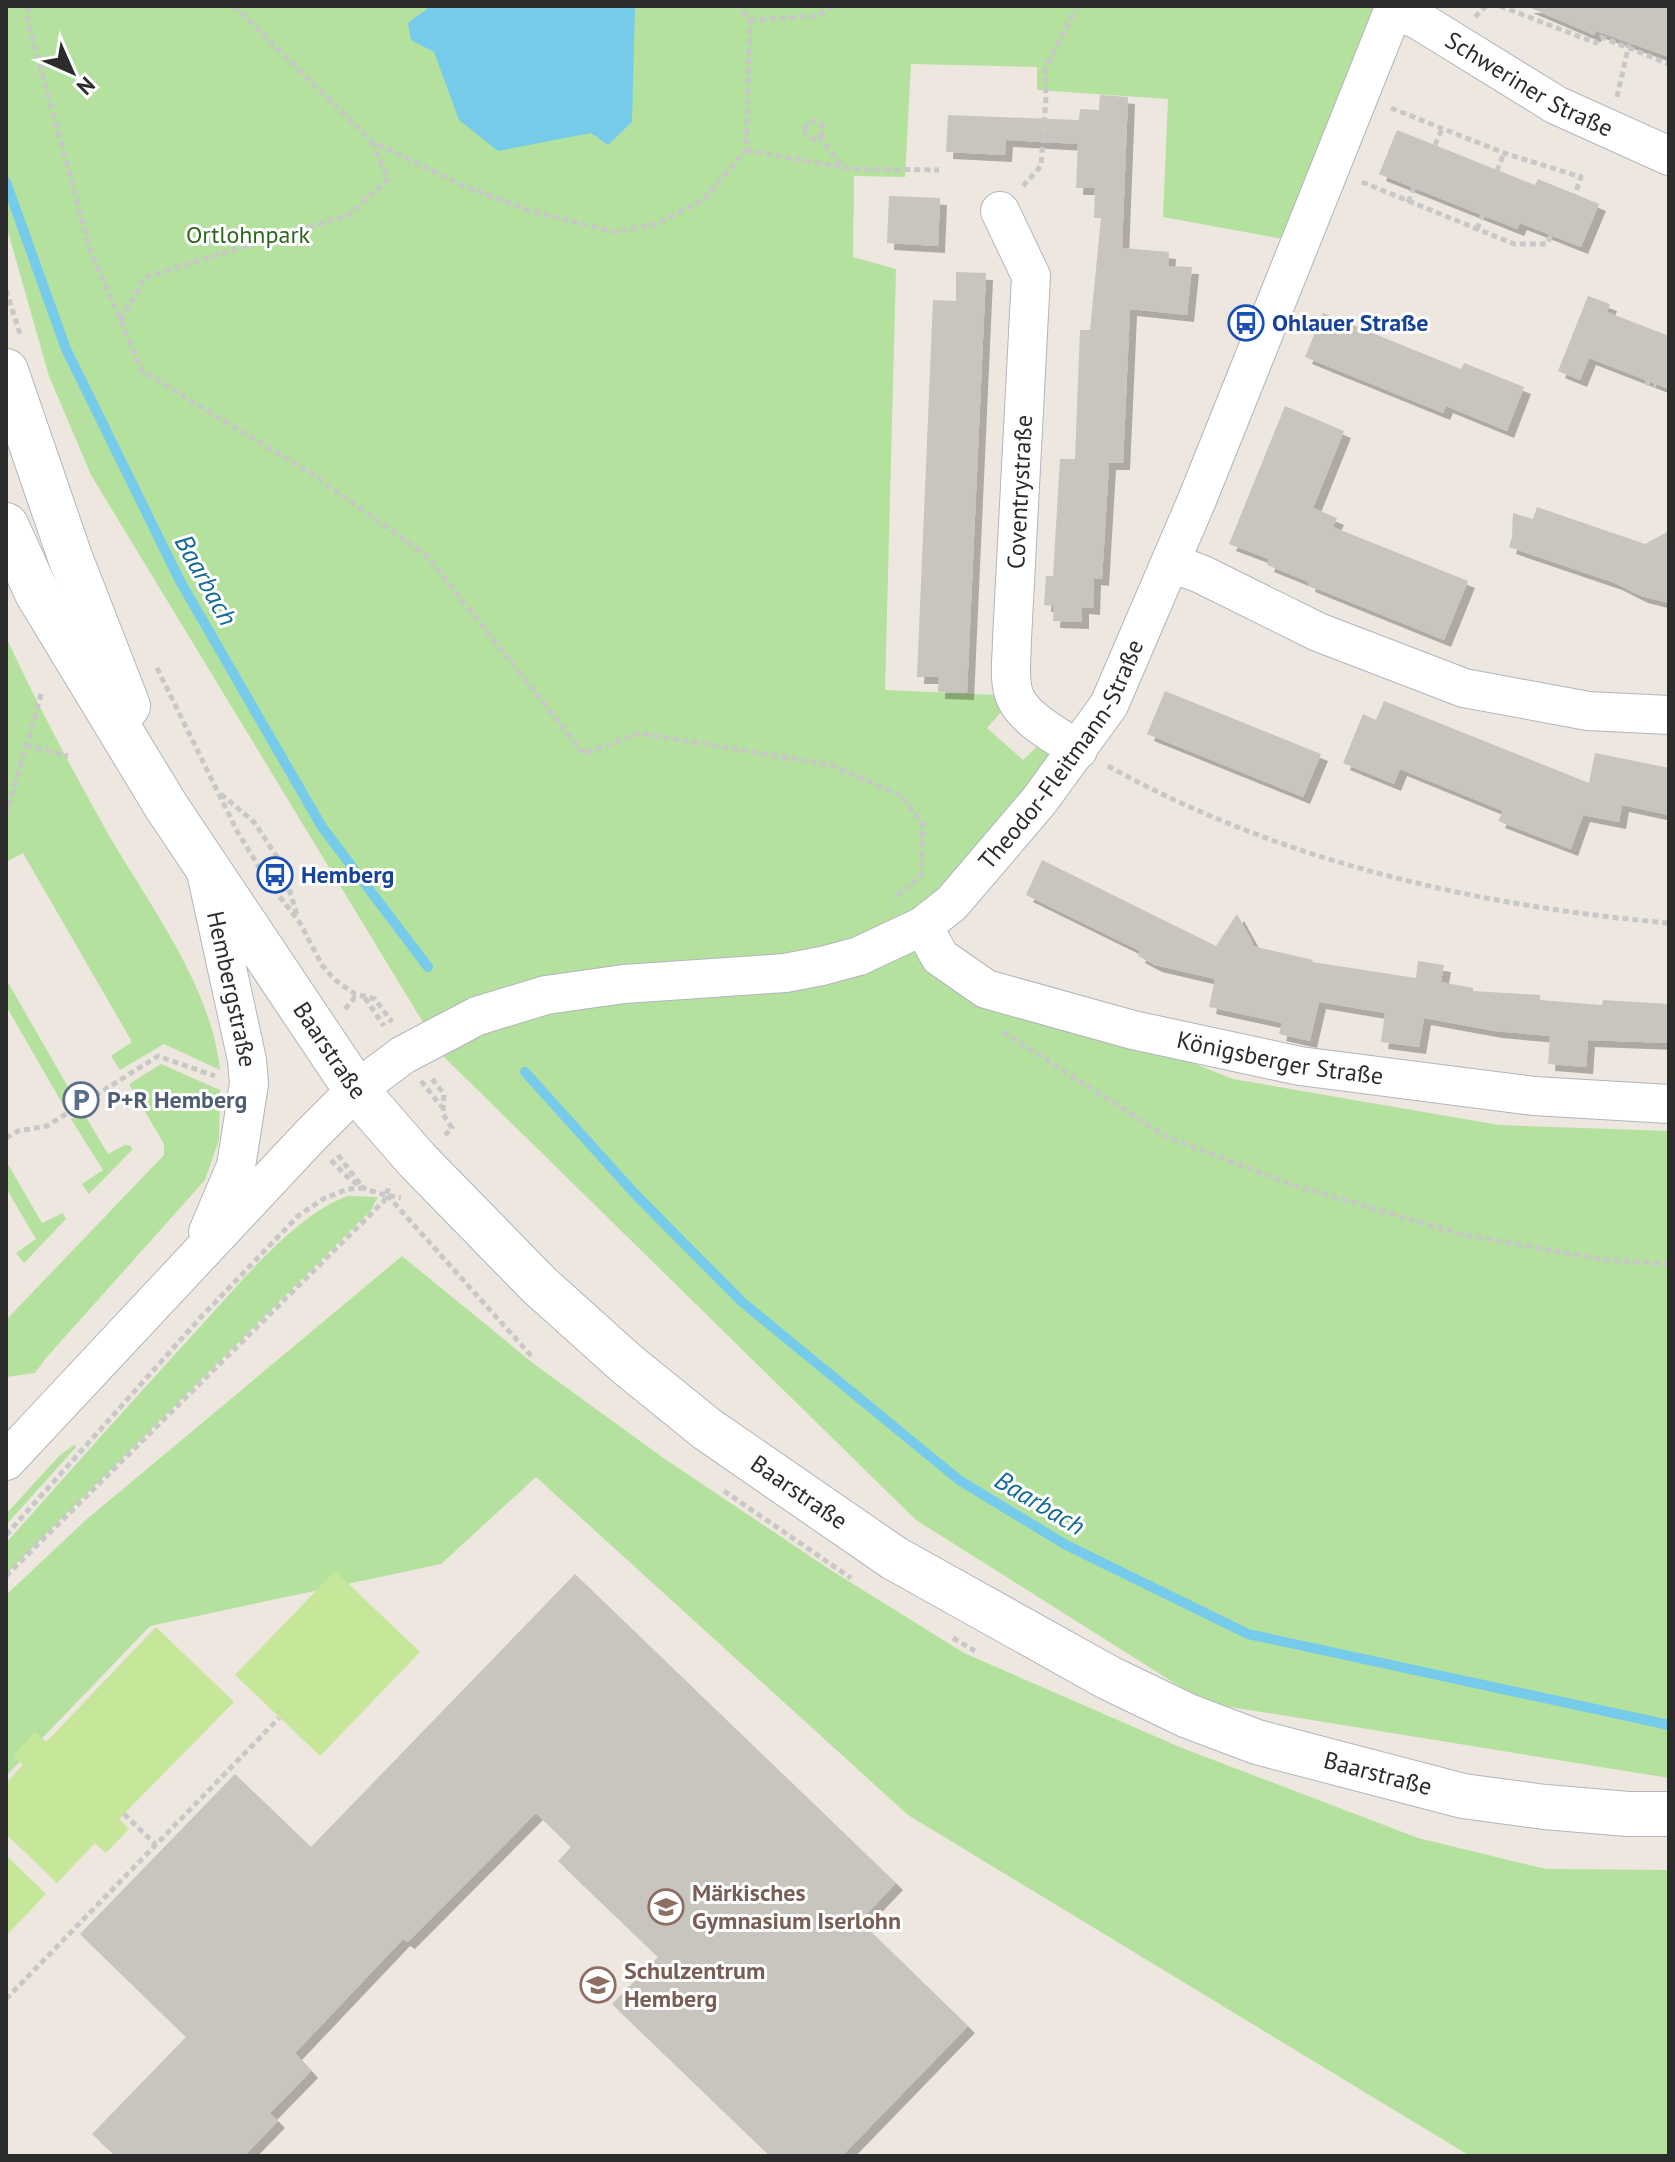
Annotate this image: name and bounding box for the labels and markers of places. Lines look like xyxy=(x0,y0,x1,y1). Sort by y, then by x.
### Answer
bus stop icon: Ohlauer Straße xyxy=(1227,304,1265,342)
place label: Ohlauer Straße xyxy=(1272,307,1428,338)
bus stop icon: Hemberg xyxy=(256,856,294,894)
place label: Hemberg xyxy=(301,859,394,890)
parking icon: P+R Hemberg xyxy=(62,1081,100,1119)
place label: P+R Hemberg xyxy=(107,1084,247,1115)
place label: Märkisches Gymnasium Iserlohn xyxy=(692,1877,901,1936)
school or university icon: Märkisches Gymnasium Iserlohn xyxy=(647,1888,685,1926)
place label: Schulzentrum Hemberg xyxy=(624,1955,765,2014)
school or university icon: Schulzentrum Hemberg xyxy=(579,1966,617,2004)

